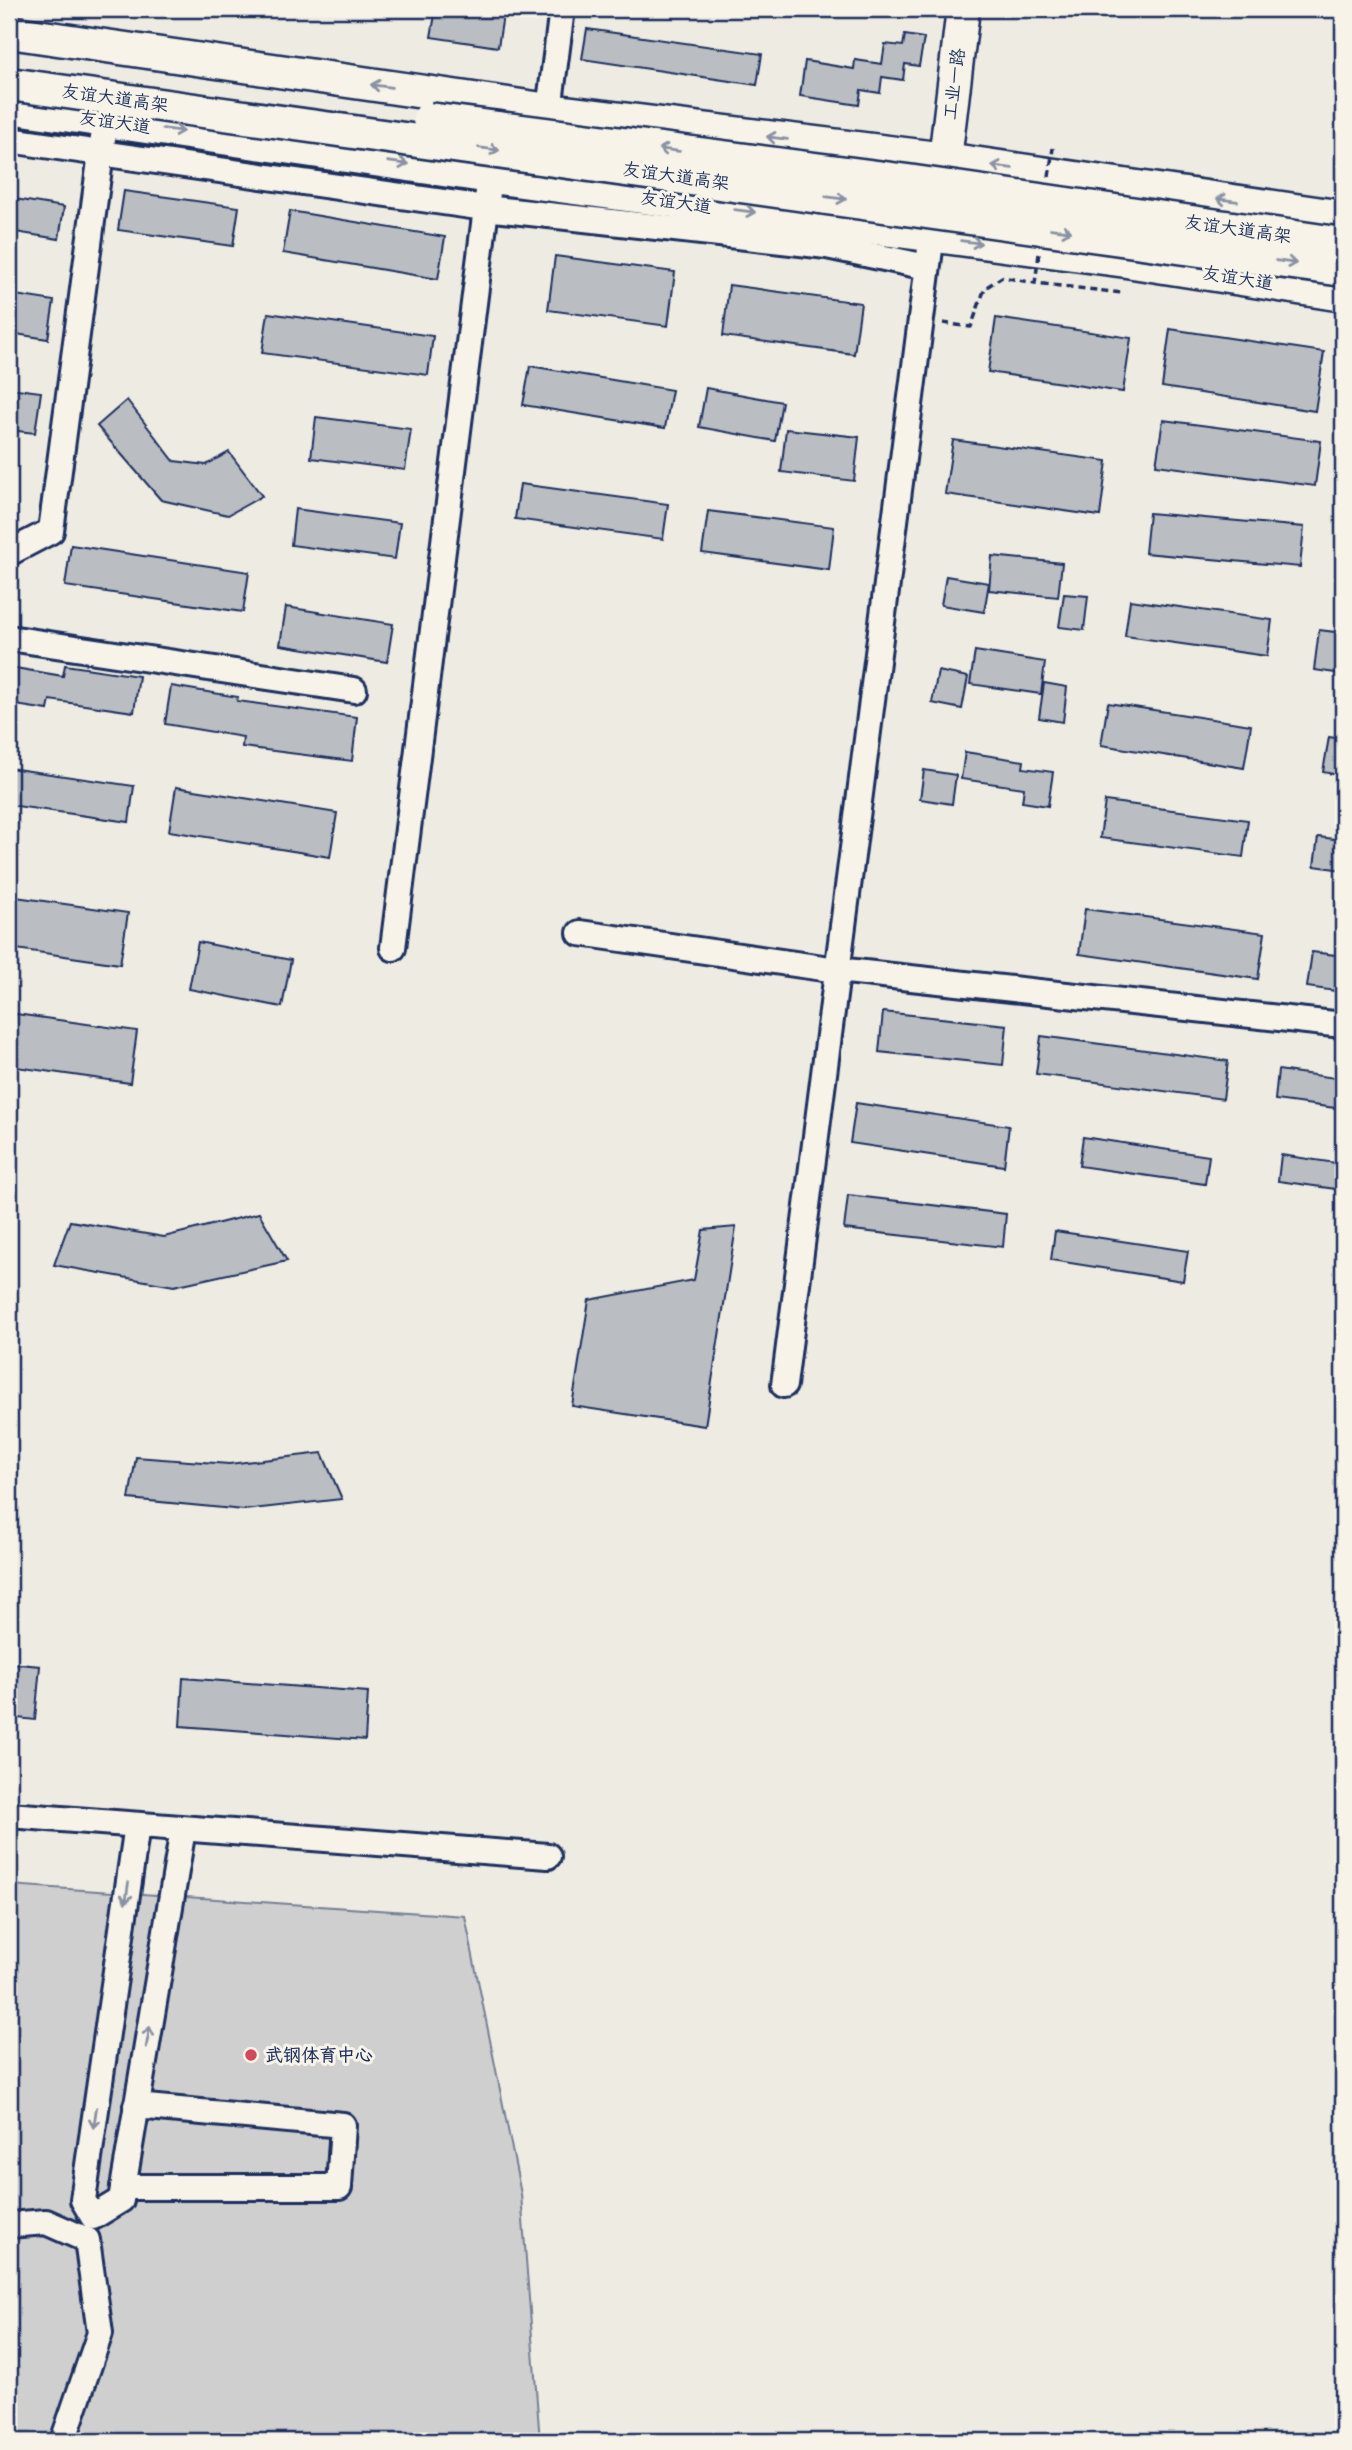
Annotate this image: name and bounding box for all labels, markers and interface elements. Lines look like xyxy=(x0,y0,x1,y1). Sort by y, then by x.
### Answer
street label: 工业一路 xyxy=(937,47,969,121)
street label: 友谊大道高架 xyxy=(60,78,170,116)
one-way arrow xyxy=(370,79,393,92)
street label: 友谊大道 xyxy=(78,104,152,138)
one-way arrow xyxy=(161,124,184,137)
one-way arrow xyxy=(766,131,788,144)
one-way arrow xyxy=(477,143,500,156)
one-way arrow xyxy=(658,144,681,157)
street label: 友谊大道高架 xyxy=(621,156,731,194)
one-way arrow xyxy=(387,157,409,170)
one-way arrow xyxy=(991,160,1014,173)
street label: 友谊大道 xyxy=(639,184,713,218)
one-way arrow xyxy=(824,192,846,205)
one-way arrow xyxy=(1216,193,1239,206)
one-way arrow xyxy=(733,205,756,218)
street label: 友谊大道高架 xyxy=(1183,209,1293,247)
one-way arrow xyxy=(1049,224,1072,237)
one-way arrow xyxy=(959,235,981,248)
one-way arrow xyxy=(1274,256,1297,269)
street label: 友谊大道 xyxy=(1201,260,1276,294)
one-way arrow xyxy=(120,1881,133,1904)
one-way arrow xyxy=(142,2026,155,2049)
place label: 武钢体育中心 xyxy=(265,2042,373,2066)
marker: 武钢体育中心 xyxy=(243,2047,259,2063)
one-way arrow xyxy=(88,2106,101,2129)

